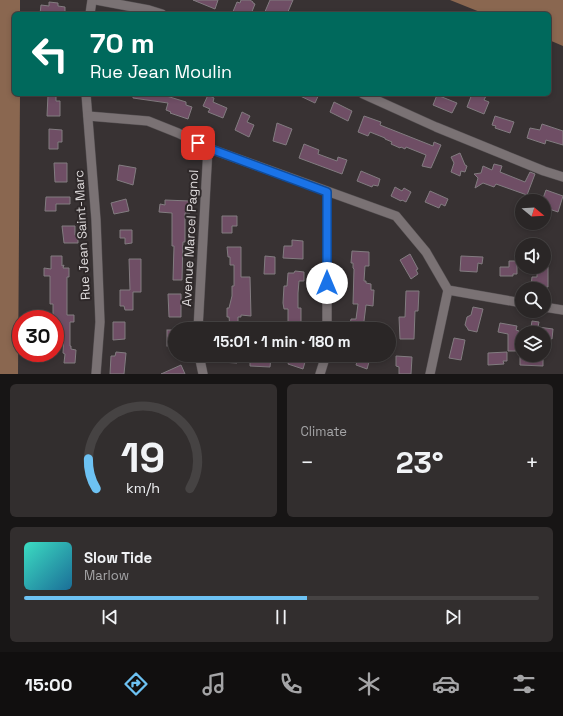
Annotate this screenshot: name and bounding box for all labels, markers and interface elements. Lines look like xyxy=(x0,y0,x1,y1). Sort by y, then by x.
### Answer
text: 70 m xyxy=(90,25,155,61)
icon: left xyxy=(24,28,76,80)
text: Rue Jean Moulin xyxy=(90,60,232,83)
pin xyxy=(181,126,215,160)
icon: arrive xyxy=(187,132,209,154)
street label: Rue Jean Saint-Marc xyxy=(70,169,94,301)
street label: Avenue Marcel Pagnol xyxy=(178,169,202,307)
north arrow xyxy=(515,194,551,230)
map controls xyxy=(515,194,551,362)
button: sound xyxy=(515,238,551,274)
position arrow xyxy=(306,262,348,304)
button: search xyxy=(515,282,551,318)
speed limit sign: 30 xyxy=(12,310,64,362)
button: layers xyxy=(515,326,551,362)
text: 15:01 · 1 min · 180 m xyxy=(213,332,351,351)
text: Climate xyxy=(301,423,347,440)
text: 19 xyxy=(121,430,166,483)
text: 23° xyxy=(396,443,444,482)
text: − xyxy=(301,448,314,476)
text: + xyxy=(525,448,539,476)
text: km/h xyxy=(126,478,160,496)
text: Slow Tide xyxy=(84,548,152,567)
text: Marlow xyxy=(84,567,129,584)
icon: previous xyxy=(99,606,121,628)
icon: pause xyxy=(270,606,292,628)
icon: next xyxy=(442,606,464,628)
icon: directions xyxy=(122,670,150,698)
icon: music xyxy=(200,670,228,698)
icon: phone xyxy=(277,670,305,698)
icon: climate xyxy=(355,670,383,698)
icon: car xyxy=(432,670,460,698)
icon: filters xyxy=(510,670,538,698)
text: 15:00 xyxy=(25,673,72,696)

